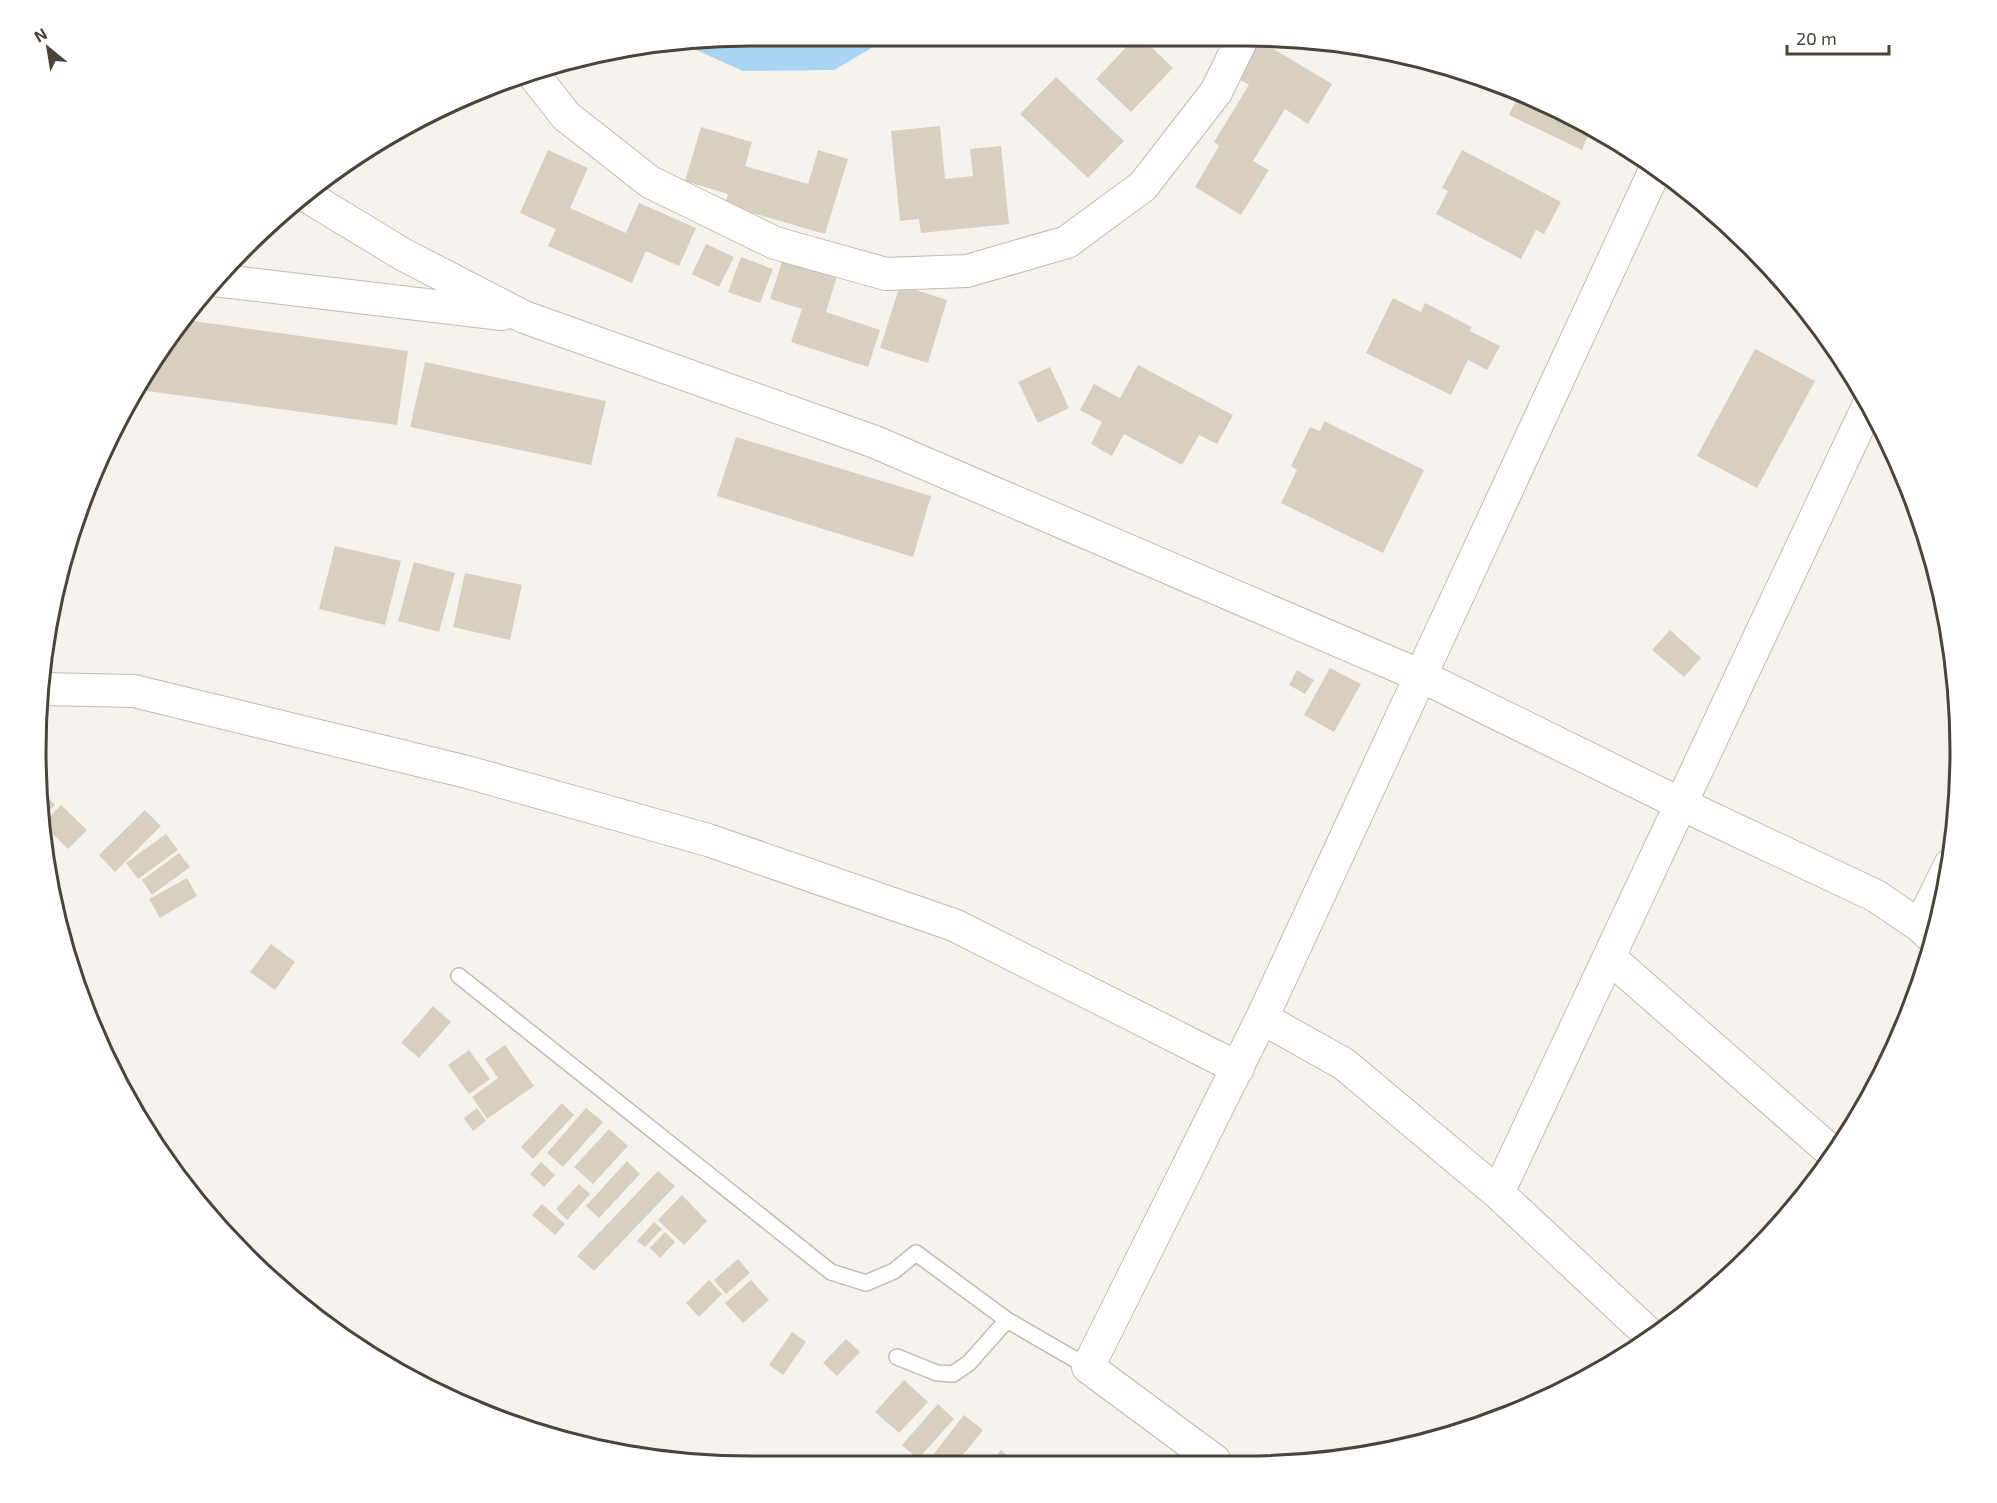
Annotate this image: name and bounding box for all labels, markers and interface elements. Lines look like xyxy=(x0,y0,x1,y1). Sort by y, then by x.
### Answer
north arrow xyxy=(18,18,78,78)
scale bar xyxy=(1787,18,1889,56)
text: N xyxy=(30,23,50,46)
text: 20 m xyxy=(1796,27,1837,49)

